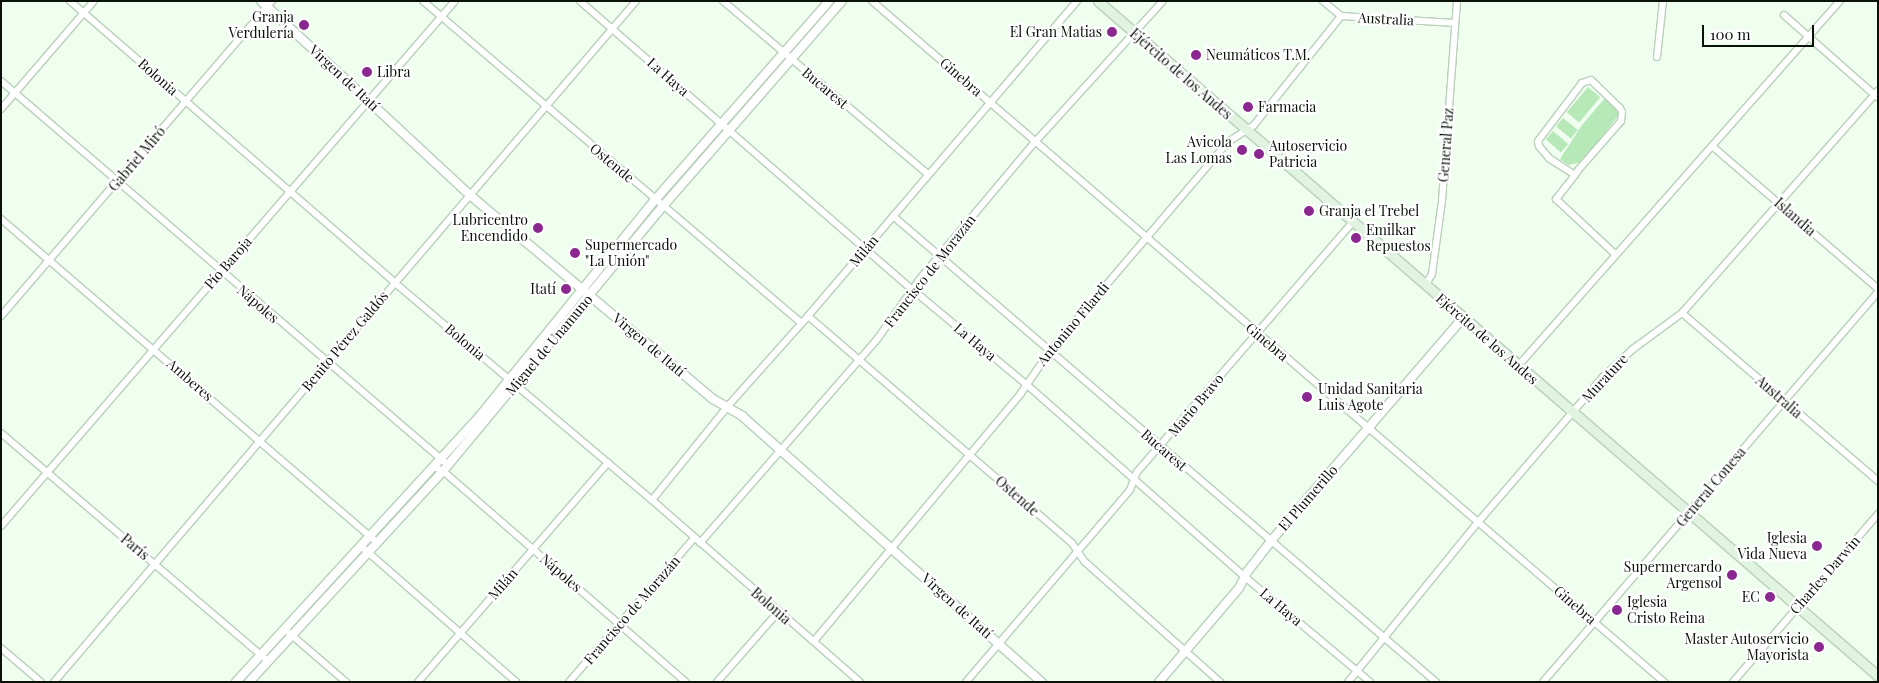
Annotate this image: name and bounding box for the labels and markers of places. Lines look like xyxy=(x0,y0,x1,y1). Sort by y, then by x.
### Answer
place label: Granja Verdulería xyxy=(228,9,294,41)
marker: Granja Verdulería xyxy=(298,19,310,31)
place label: El Gran Matias xyxy=(1010,24,1102,40)
marker: El Gran Matias xyxy=(1106,26,1118,38)
place label: Neumáticos T.M. xyxy=(1206,47,1311,63)
marker: Neumáticos T.M. xyxy=(1190,49,1202,61)
place label: Libra xyxy=(377,64,410,80)
marker: Libra xyxy=(361,66,373,78)
place label: Farmacia xyxy=(1258,99,1316,115)
marker: Farmacia xyxy=(1242,101,1254,113)
place label: Avicola Las Lomas xyxy=(1165,134,1232,166)
place label: Autoservicio Patricia xyxy=(1269,138,1347,170)
marker: Avicola Las Lomas xyxy=(1236,144,1248,156)
marker: Autoservicio Patricia xyxy=(1253,148,1265,160)
place label: Granja el Trebel xyxy=(1319,203,1420,219)
marker: Granja el Trebel xyxy=(1303,205,1315,217)
place label: Lubricentro Encendido xyxy=(453,212,528,244)
marker: Lubricentro Encendido xyxy=(532,222,544,234)
place label: Emilkar Repuestos xyxy=(1366,222,1431,254)
marker: Emilkar Repuestos xyxy=(1350,232,1362,244)
place label: Supermercado "La Unión" xyxy=(585,237,677,270)
marker: Supermercado "La Unión" xyxy=(569,247,581,259)
place label: Itatí xyxy=(530,281,556,297)
marker: Itatí xyxy=(560,283,572,295)
place label: Unidad Sanitaria Luis Agote xyxy=(1318,381,1423,414)
marker: Unidad Sanitaria Luis Agote xyxy=(1300,390,1314,404)
place label: Iglesia Vida Nueva xyxy=(1737,530,1807,562)
marker: Iglesia Vida Nueva xyxy=(1811,540,1823,552)
place label: Supermercardo Argensol xyxy=(1624,559,1722,592)
marker: Supermercardo Argensol xyxy=(1726,569,1738,581)
place label: EC xyxy=(1742,589,1760,605)
marker: EC xyxy=(1764,591,1776,603)
place label: Iglesia Cristo Reina xyxy=(1627,594,1705,626)
marker: Iglesia Cristo Reina xyxy=(1611,604,1623,616)
place label: Master Autoservicio Mayorista xyxy=(1684,631,1809,664)
marker: Master Autoservicio Mayorista xyxy=(1813,641,1825,653)

